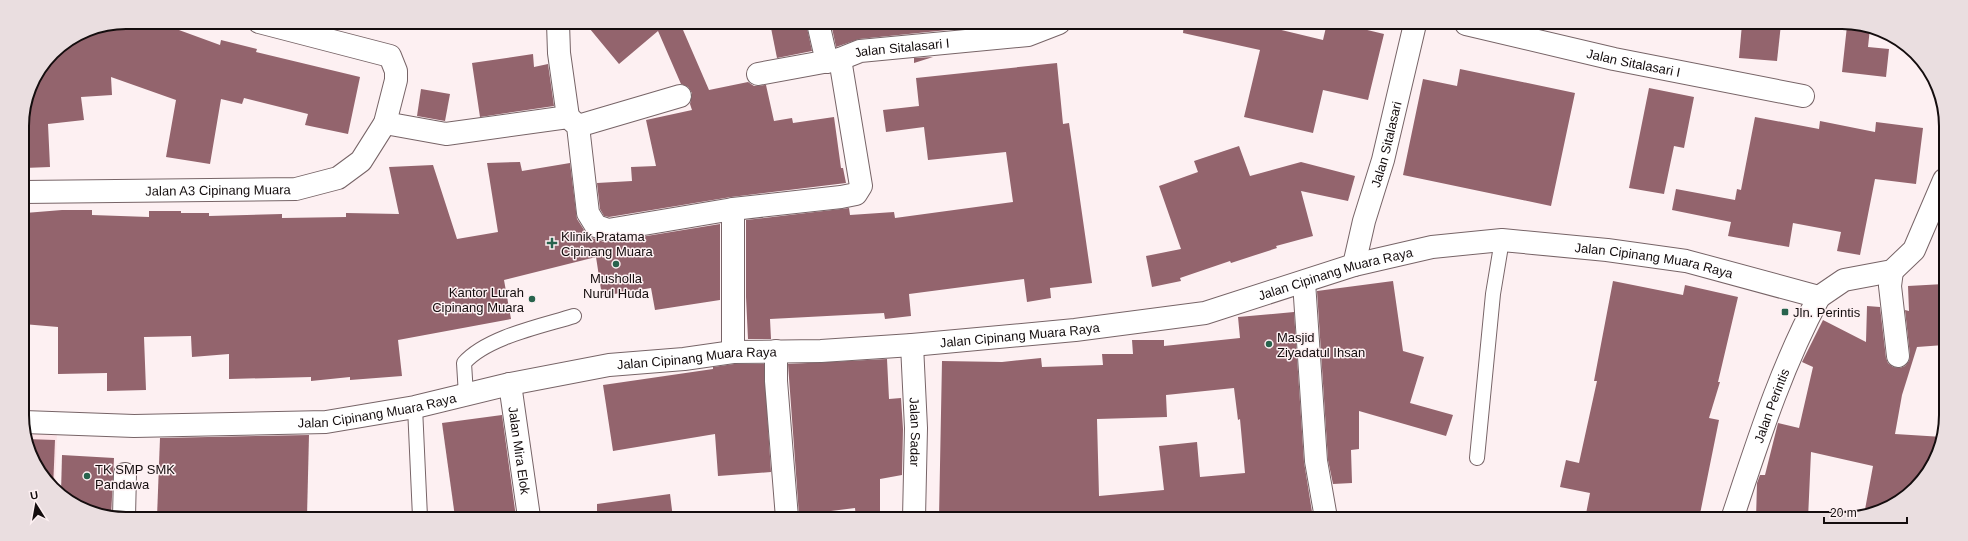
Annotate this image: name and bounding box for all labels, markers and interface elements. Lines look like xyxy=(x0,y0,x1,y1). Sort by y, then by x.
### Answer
street label: Jalan Sitalasari I xyxy=(852,35,950,60)
street label: Jalan Sitalasari I xyxy=(1585,45,1682,79)
street label: Jalan Sitalasari xyxy=(1367,100,1404,189)
street label: Jalan A3 Cipinang Muara xyxy=(145,182,292,198)
place label: Klinik Pratama Cipinang Muara xyxy=(561,229,654,259)
marker: Klinik Pratama Cipinang Muara xyxy=(546,237,558,249)
street label: Jalan Cipinang Muara Raya xyxy=(1574,239,1735,281)
street label: Jalan Cipinang Muara Raya xyxy=(1256,244,1415,303)
marker: Musholla Nurul Huda xyxy=(611,259,621,269)
place label: Musholla Nurul Huda xyxy=(583,271,650,301)
place label: Kantor Lurah Cipinang Muara xyxy=(432,285,525,315)
marker: Kantor Lurah Cipinang Muara xyxy=(527,294,537,304)
place label: Jln. Perintis xyxy=(1793,305,1861,320)
marker: Jln. Perintis xyxy=(1780,307,1790,317)
street label: Jalan Cipinang Muara Raya xyxy=(939,319,1101,350)
place label: Masjid Ziyadatul Ihsan xyxy=(1277,330,1365,360)
marker: Masjid Ziyadatul Ihsan xyxy=(1264,339,1274,349)
street label: Jalan Cipinang Muara Raya xyxy=(616,344,777,372)
street label: Jalan Perintis xyxy=(1751,366,1792,445)
street label: Jalan Cipinang Muara Raya xyxy=(297,390,458,430)
street label: Jalan Sadar xyxy=(907,397,924,467)
street label: Jalan Mira Elok xyxy=(506,405,533,496)
place label: TK SMP SMK Pandawa xyxy=(95,462,175,492)
marker: TK SMP SMK Pandawa xyxy=(82,471,92,481)
north arrow xyxy=(16,485,56,525)
text: U xyxy=(29,489,39,502)
scale bar xyxy=(1824,499,1907,525)
text: 20 m xyxy=(1830,506,1857,520)

